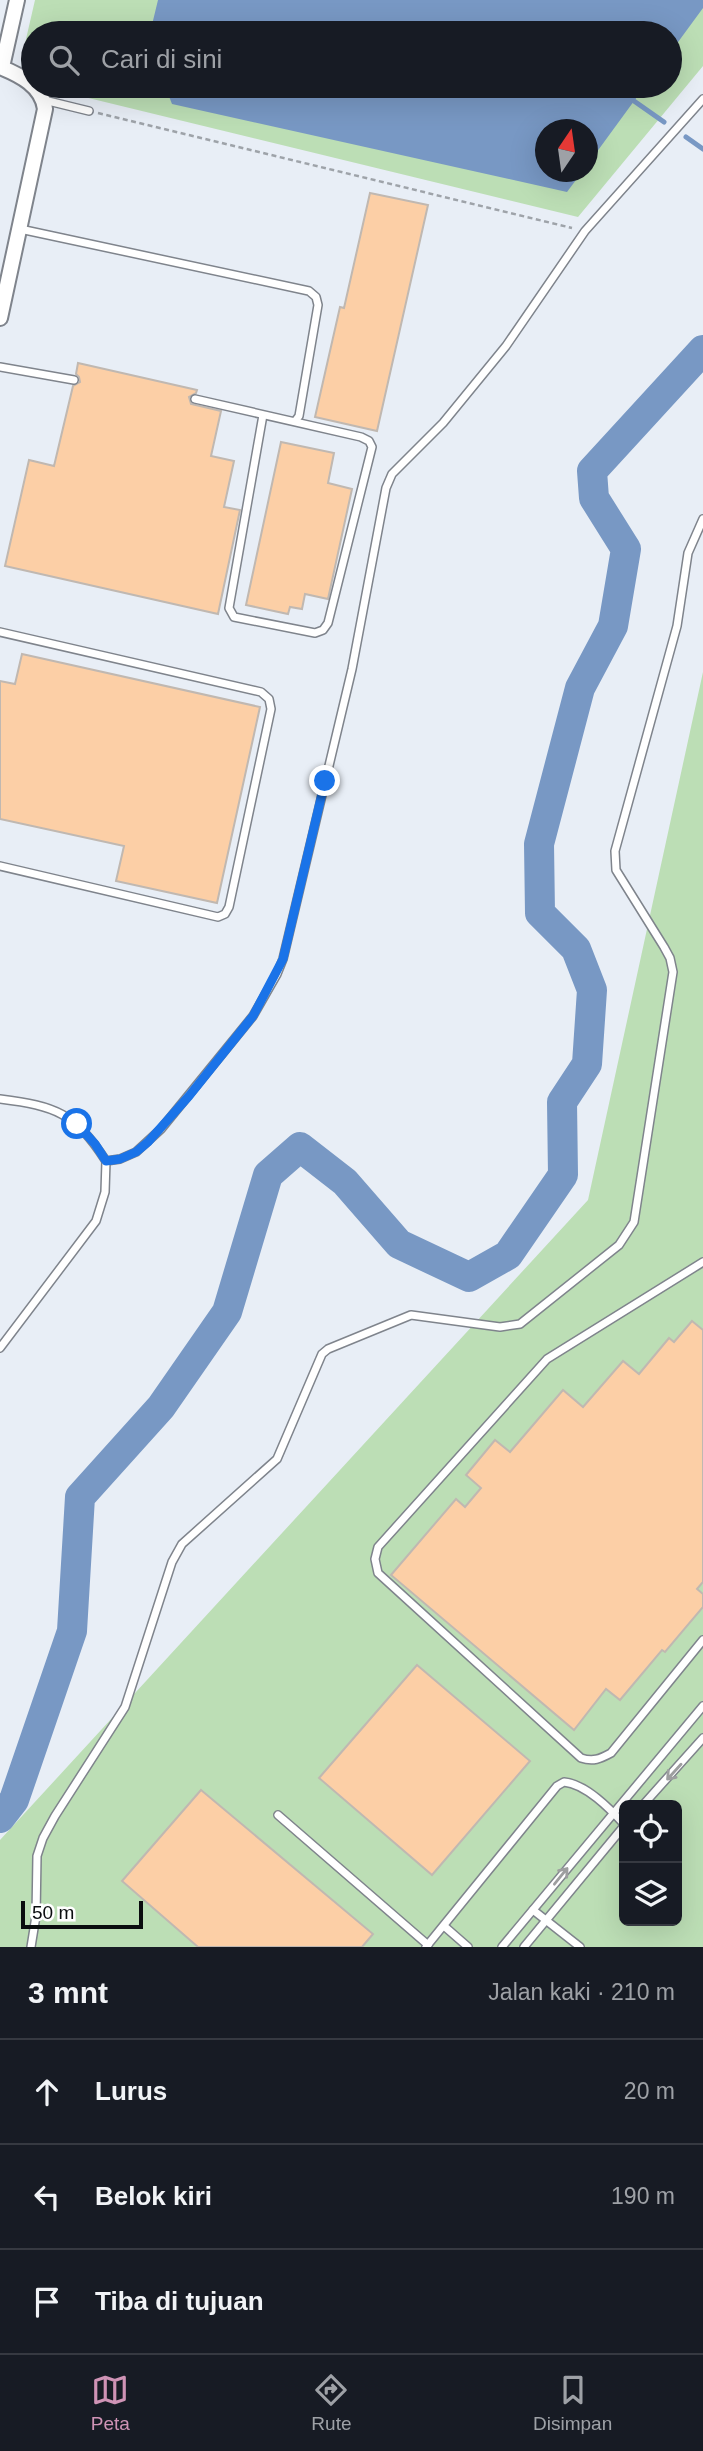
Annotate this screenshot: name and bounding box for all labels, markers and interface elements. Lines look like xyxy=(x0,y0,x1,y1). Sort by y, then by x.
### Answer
search box xyxy=(21,21,682,98)
icon: search xyxy=(45,41,83,79)
text: Cari di sini xyxy=(101,44,222,74)
north arrow xyxy=(535,119,598,182)
route end xyxy=(309,765,340,796)
route start xyxy=(61,1108,92,1139)
one-way arrow xyxy=(666,1763,682,1781)
map controls xyxy=(619,1800,682,1926)
button: locate xyxy=(619,1800,682,1863)
button: layers xyxy=(619,1863,682,1926)
one-way arrow xyxy=(553,1867,569,1885)
scale bar xyxy=(21,1898,144,1930)
text: 50 m xyxy=(32,1902,74,1923)
text: 3 mnt xyxy=(28,1976,108,2009)
text: Jalan kaki · 210 m xyxy=(488,1979,675,2005)
icon: ahead xyxy=(28,2073,66,2111)
text: Lurus xyxy=(95,2076,167,2106)
text: 20 m xyxy=(624,2078,675,2104)
icon: left xyxy=(28,2178,66,2216)
text: Belok kiri xyxy=(95,2181,212,2211)
text: 190 m xyxy=(611,2183,675,2209)
icon: arrive xyxy=(28,2283,66,2321)
text: Tiba di tujuan xyxy=(95,2286,264,2316)
tab: Peta xyxy=(91,2371,130,2435)
tab: Rute xyxy=(311,2371,352,2435)
tab: Disimpan xyxy=(533,2371,612,2435)

